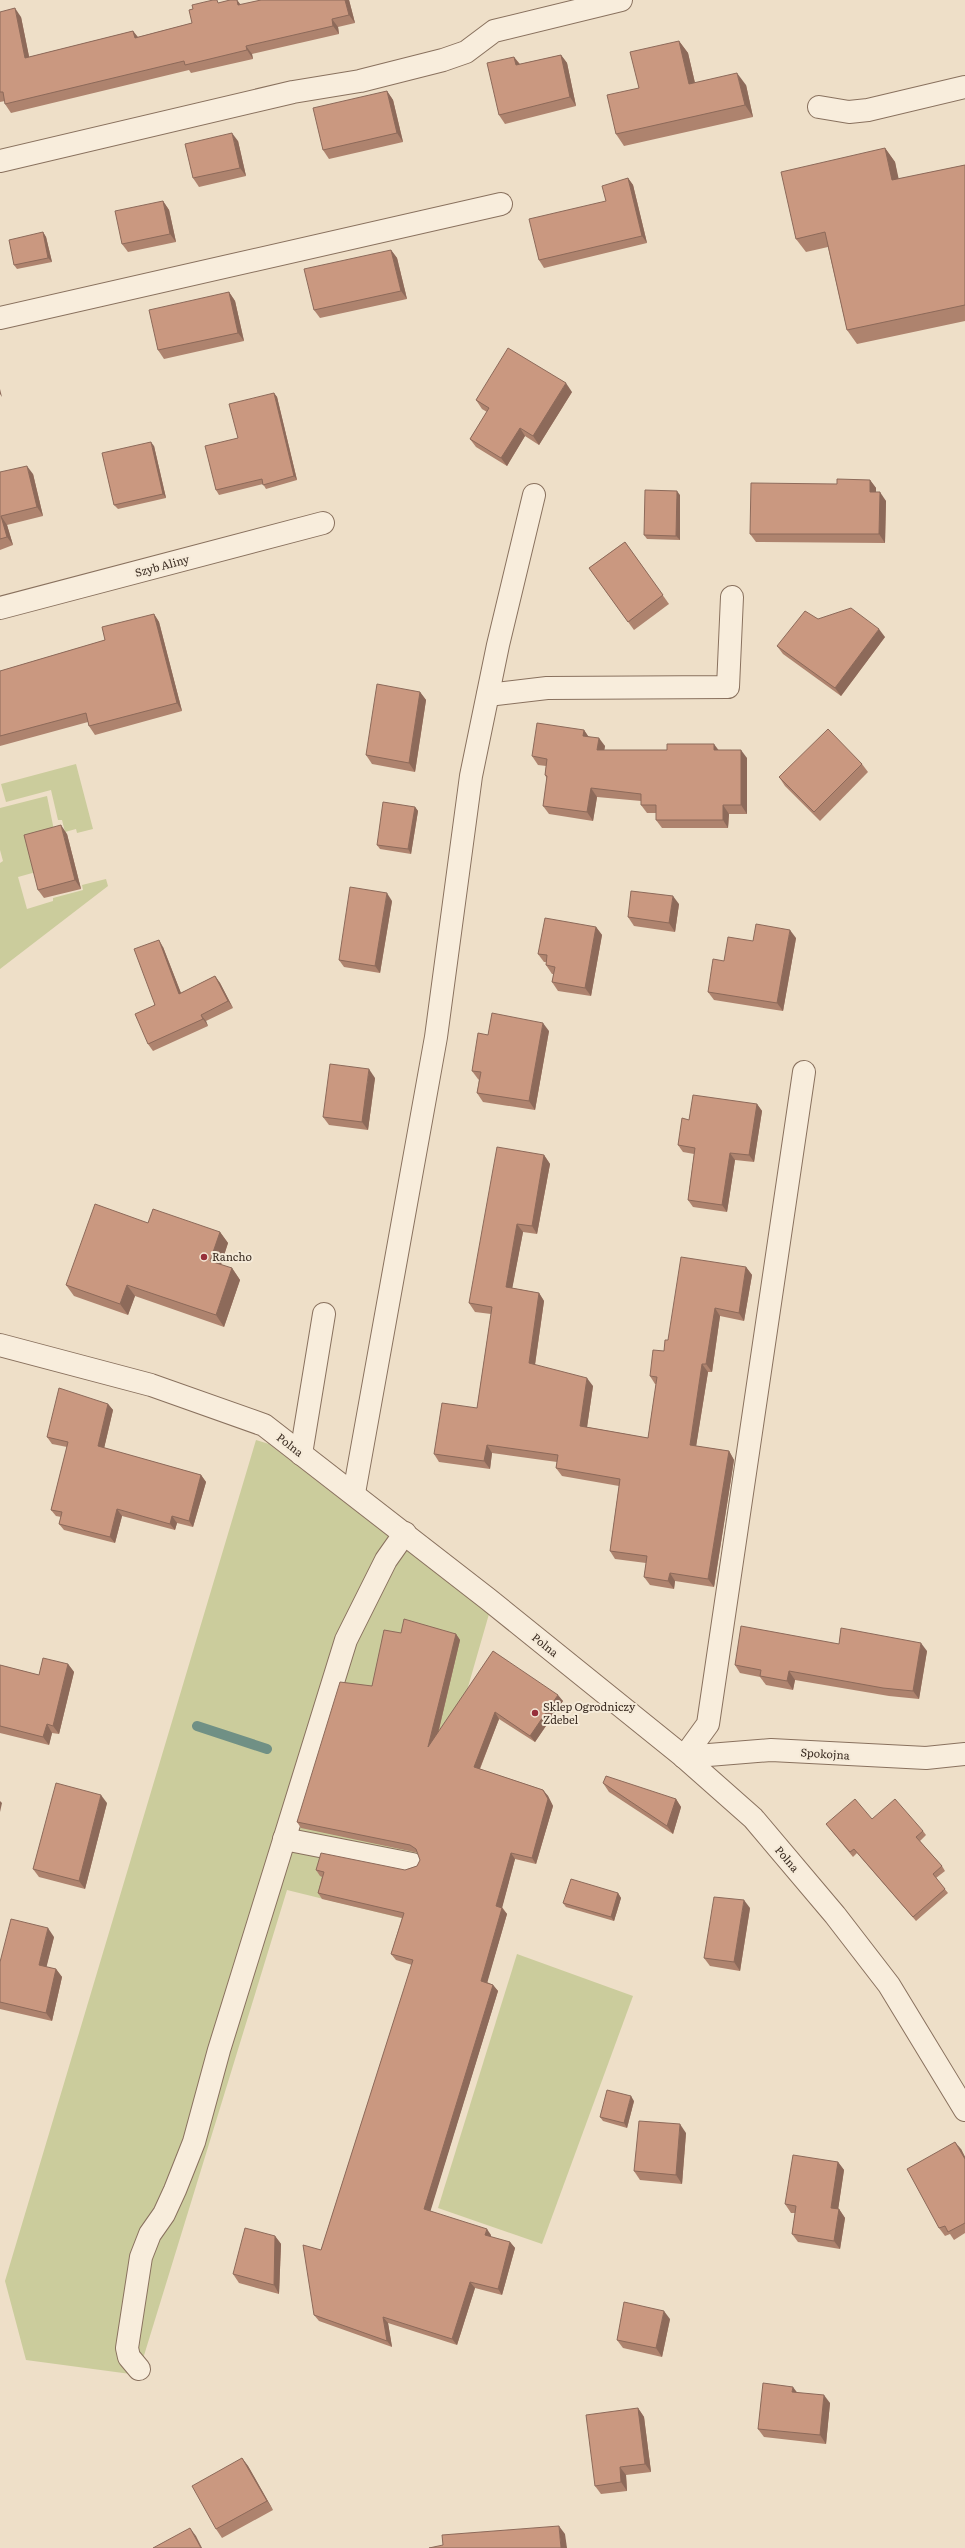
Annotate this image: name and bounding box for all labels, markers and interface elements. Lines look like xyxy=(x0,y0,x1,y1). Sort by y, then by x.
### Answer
street label: Szyb Aliny xyxy=(133,550,191,580)
place label: Rancho xyxy=(212,1248,252,1264)
marker: Rancho xyxy=(199,1252,209,1262)
street label: Polna xyxy=(274,1429,307,1460)
street label: Polna xyxy=(529,1629,562,1660)
place label: Sklep Ogrodniczy Zdebel xyxy=(543,1698,636,1727)
marker: Sklep Ogrodniczy Zdebel xyxy=(530,1708,540,1718)
street label: Spokojna xyxy=(800,1743,850,1763)
street label: Polna xyxy=(772,1842,803,1875)

